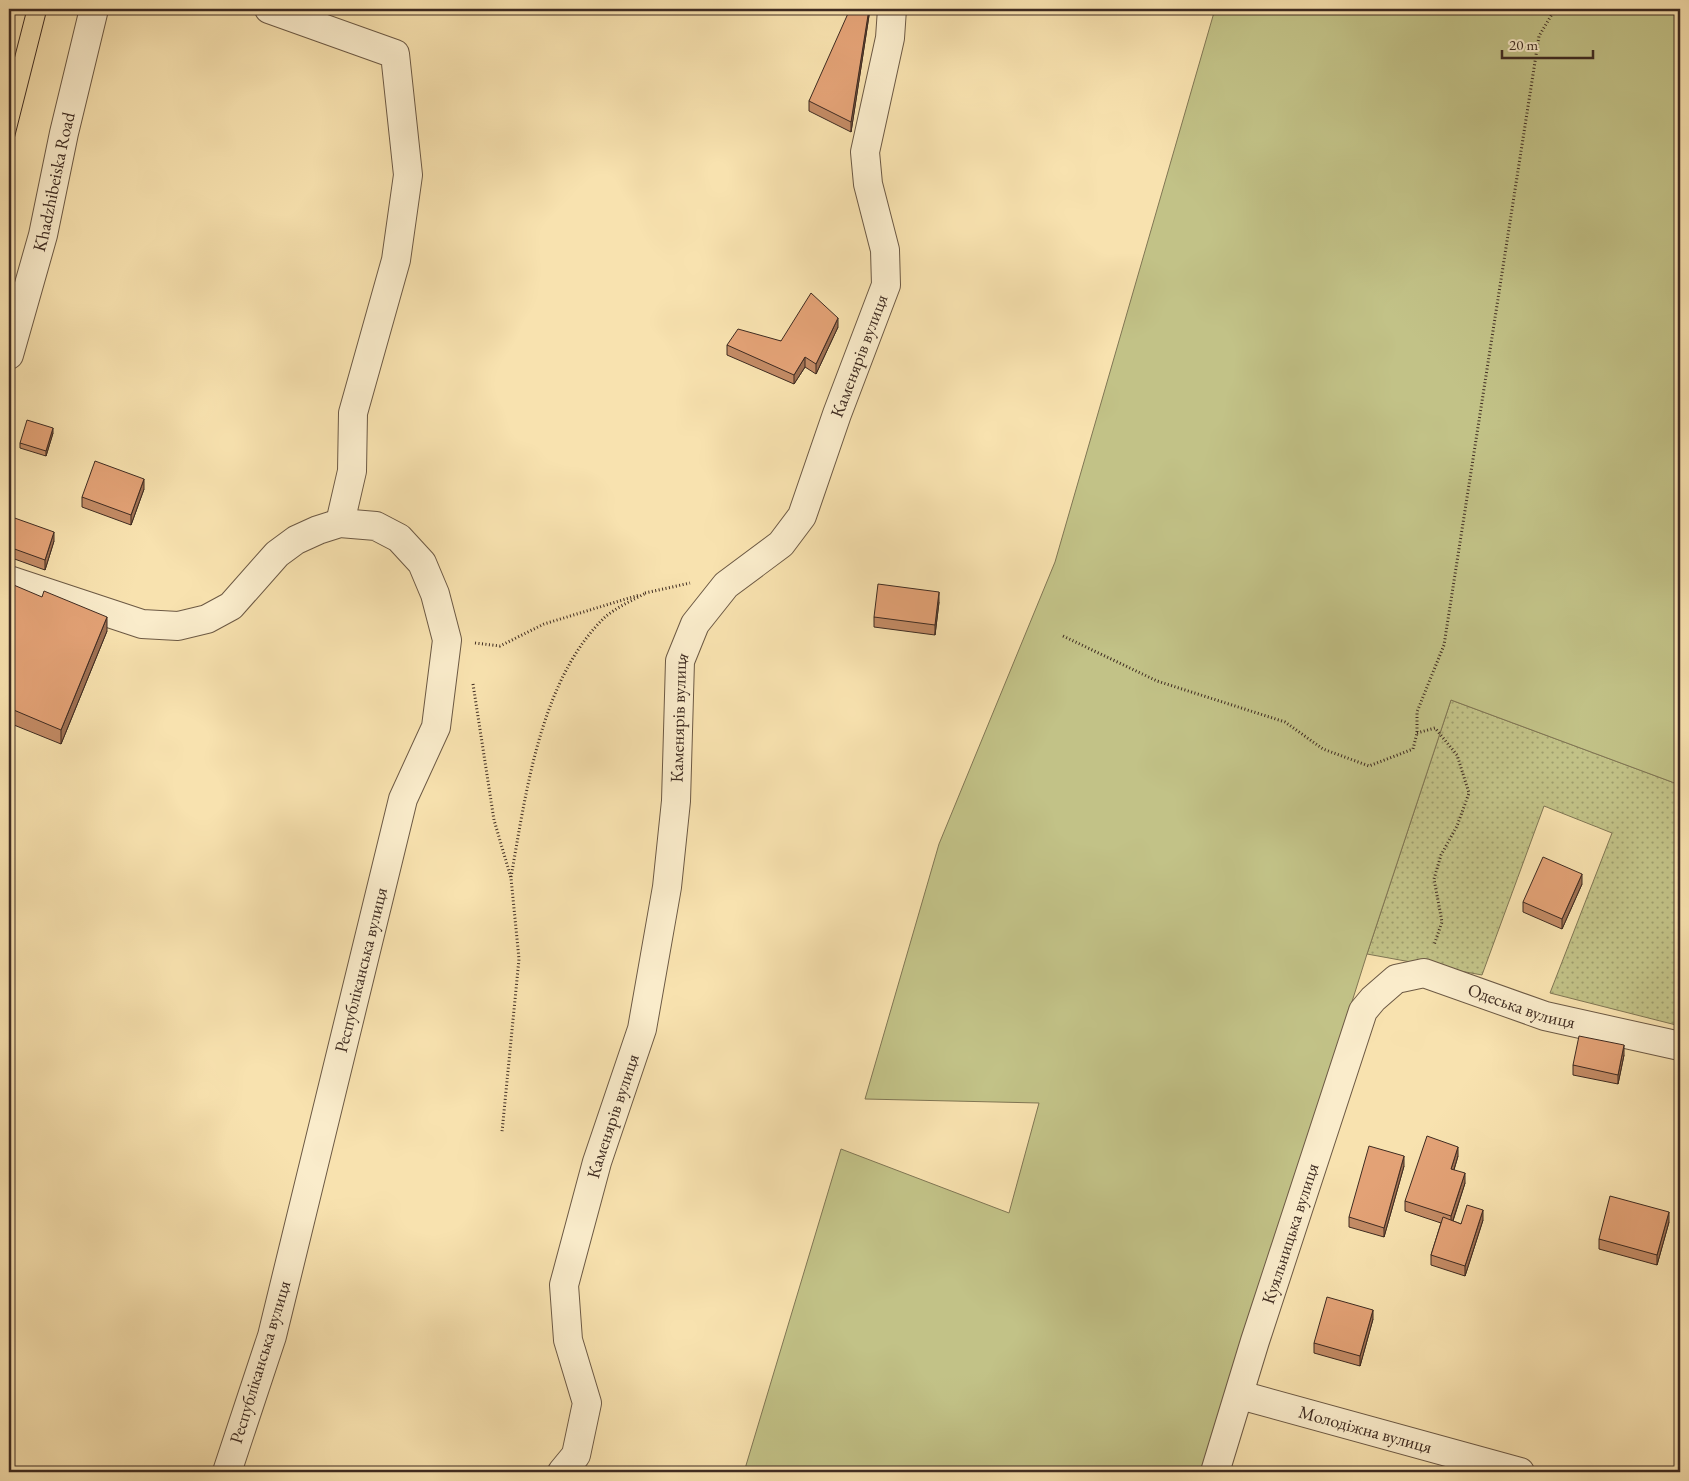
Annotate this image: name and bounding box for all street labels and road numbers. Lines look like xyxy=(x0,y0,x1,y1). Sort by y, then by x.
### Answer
street label: Khadzhibeiska Road xyxy=(27,109,80,254)
street label: Каменярів вулиця xyxy=(825,291,892,421)
street label: Каменярів вулиця xyxy=(665,649,693,783)
street label: Республіканська вулиця xyxy=(329,885,392,1055)
street label: Одеська вулиця xyxy=(1465,977,1577,1033)
street label: Каменярів вулиця xyxy=(581,1051,644,1181)
street label: Куяльницька вулиця xyxy=(1256,1160,1323,1307)
street label: Республіканська вулиця xyxy=(224,1278,295,1446)
street label: Молодіжна вулиця xyxy=(1296,1400,1435,1458)

